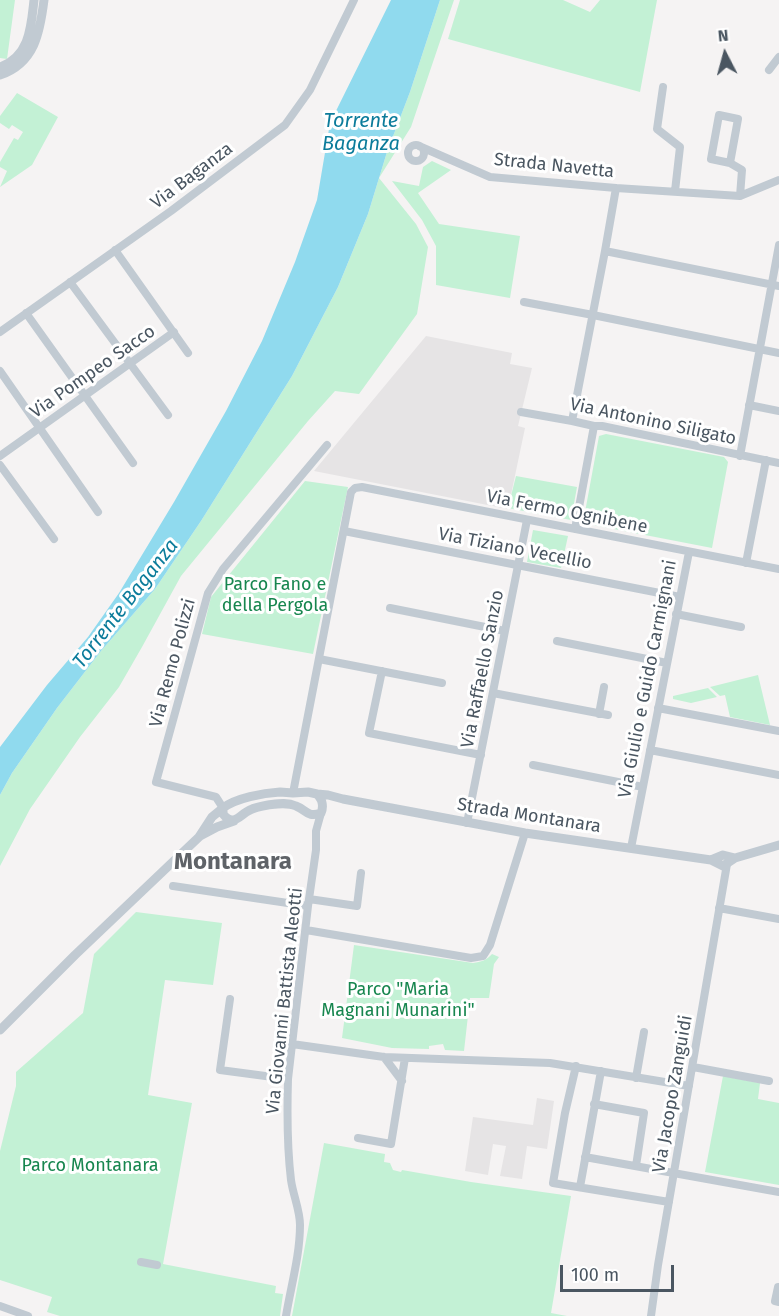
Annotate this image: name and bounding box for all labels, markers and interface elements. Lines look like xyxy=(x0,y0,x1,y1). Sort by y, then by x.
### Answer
north arrow xyxy=(695,24,755,84)
text: N xyxy=(717,26,729,46)
water label: Torrente Baganza xyxy=(322,109,400,156)
street label: Via Baganza xyxy=(147,138,237,214)
street label: Strada Navetta xyxy=(493,149,615,183)
street label: Via Pompeo Sacco xyxy=(26,321,160,423)
street label: Via Antonino Siligato xyxy=(568,394,738,450)
street label: Via Fermo Ognibene xyxy=(485,486,649,538)
street label: Via Tiziano Vecellio xyxy=(436,524,594,574)
water label: Torrente Baganza xyxy=(68,535,184,673)
street label: Via Giulio e Guido Carmignani xyxy=(614,558,682,800)
park label: Parco Fano e della Pergola xyxy=(222,574,328,616)
street label: Via Raffaello Sanzio xyxy=(457,588,509,750)
street label: Via Remo Polizzi xyxy=(145,596,201,730)
street label: Strada Montanara xyxy=(455,794,603,838)
district label: Montanara xyxy=(174,848,292,876)
street label: Via Giovanni Battista Aleotti xyxy=(262,887,308,1115)
park label: Parco "Maria Magnani Munarini" xyxy=(321,979,475,1022)
street label: Via Jacopo Zanguidi xyxy=(648,1013,698,1175)
park label: Parco Montanara xyxy=(22,1155,158,1177)
scale bar xyxy=(563,1253,677,1291)
text: 100 m xyxy=(571,1264,619,1286)

